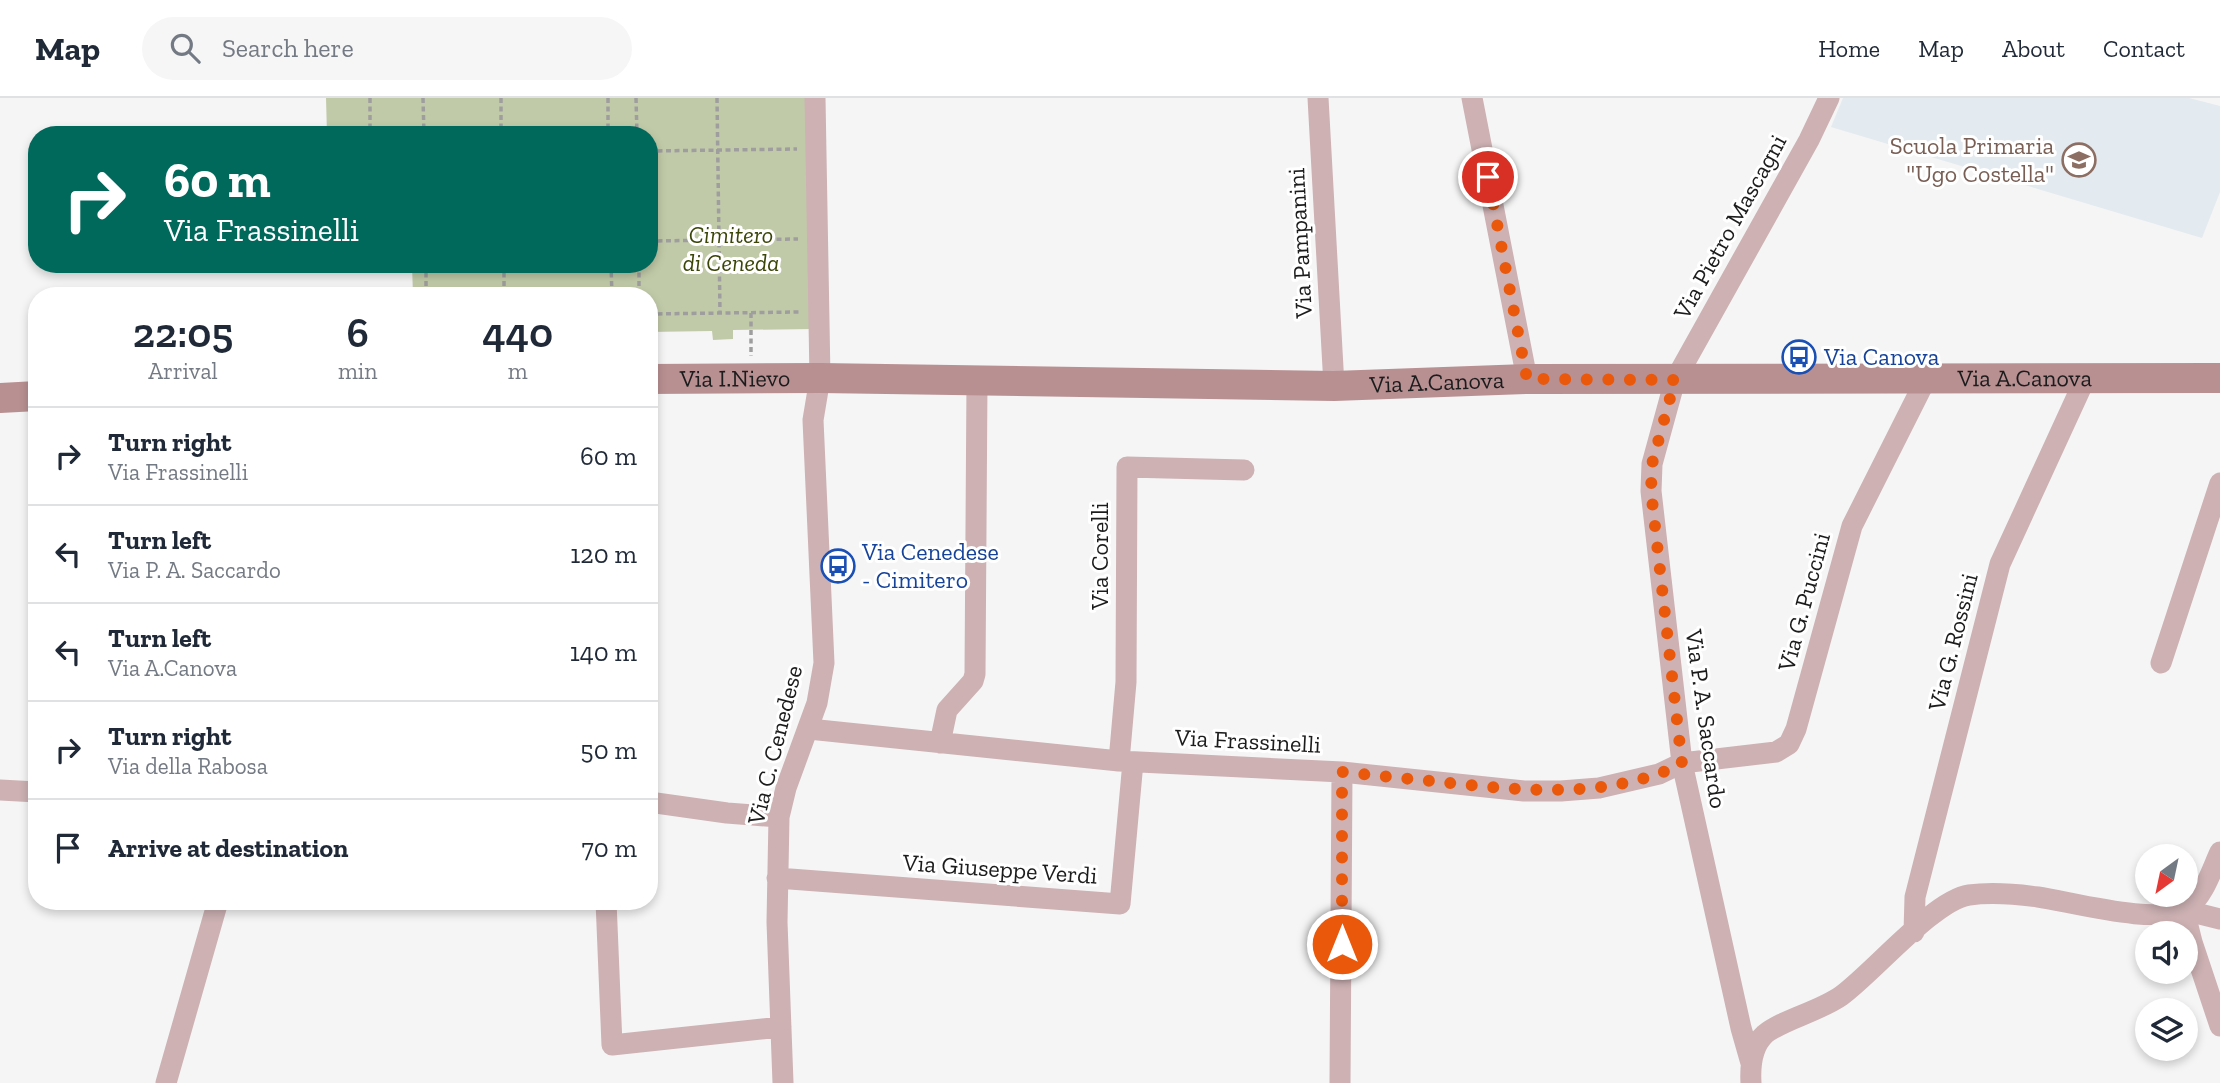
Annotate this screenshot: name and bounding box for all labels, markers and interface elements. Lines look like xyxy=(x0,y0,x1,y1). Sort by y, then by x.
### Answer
search box xyxy=(142,17,632,80)
text: Map xyxy=(35,29,100,68)
icon: search xyxy=(166,29,204,67)
text: Search here xyxy=(222,32,354,64)
text: Home xyxy=(1818,34,1880,63)
text: Map xyxy=(1918,34,1964,63)
text: About xyxy=(2002,34,2065,63)
text: Contact xyxy=(2103,34,2185,63)
street label: Via Pietro Mascagni xyxy=(1666,129,1792,325)
place label: Scuola Primaria "Ugo Costella" xyxy=(1890,131,2054,188)
school or university icon: Scuola Primaria "Ugo Costella" xyxy=(2060,141,2098,179)
pin xyxy=(1458,147,1518,207)
text: 60 m xyxy=(164,151,271,210)
icon: right xyxy=(49,154,140,245)
icon: arrive xyxy=(1469,158,1507,196)
street label: Via Pampanini xyxy=(1281,167,1318,320)
text: Via Frassinelli xyxy=(164,211,359,249)
park label: Cimitero di Ceneda xyxy=(683,220,779,277)
text: 22:05 xyxy=(133,307,233,358)
text: 6 xyxy=(346,307,369,358)
text: 440 xyxy=(482,307,553,358)
bus stop icon: Via Canova xyxy=(1780,338,1818,376)
place label: Via Canova xyxy=(1823,342,1940,371)
text: Arrival xyxy=(148,357,218,385)
text: min xyxy=(338,357,377,385)
text: m xyxy=(508,357,528,385)
street label: Via I.Nievo xyxy=(679,363,790,393)
street label: Via A.Canova xyxy=(1956,363,2093,392)
street label: Via A.Canova xyxy=(1368,365,1505,399)
text: Turn right xyxy=(108,426,231,458)
icon: right xyxy=(49,437,87,475)
text: 60 m xyxy=(580,440,637,472)
text: Via Frassinelli xyxy=(108,458,248,486)
street label: Via Corelli xyxy=(1085,502,1114,611)
text: Turn left xyxy=(108,524,211,556)
street label: Via G. Puccini xyxy=(1771,529,1836,675)
icon: left xyxy=(49,535,87,573)
place label: Via Cenedese - Cimitero xyxy=(861,537,999,594)
text: 120 m xyxy=(570,538,637,570)
bus stop icon: Via Cenedese - Cimitero xyxy=(819,547,857,585)
text: Via P. A. Saccardo xyxy=(108,556,281,584)
street label: Via G. Rossini xyxy=(1921,570,1984,715)
text: Turn left xyxy=(108,622,211,654)
street label: Via P. A. Saccardo xyxy=(1679,627,1733,810)
icon: left xyxy=(49,633,87,671)
text: 140 m xyxy=(570,636,637,668)
text: Via A.Canova xyxy=(108,654,237,682)
street label: Via C. Cenedese xyxy=(740,662,808,828)
text: Turn right xyxy=(108,720,231,752)
street label: Via Frassinelli xyxy=(1173,722,1322,759)
icon: right xyxy=(49,731,87,769)
text: 50 m xyxy=(580,734,637,766)
text: Via della Rabosa xyxy=(108,752,268,780)
icon: arrive xyxy=(49,829,87,867)
text: Arrive at destination xyxy=(108,832,348,864)
text: 70 m xyxy=(581,832,637,864)
north arrow xyxy=(2135,844,2198,906)
map controls xyxy=(2135,844,2198,1061)
street label: Via Giuseppe Verdi xyxy=(901,847,1099,890)
position arrow xyxy=(1305,907,1379,981)
button: sound xyxy=(2135,921,2198,984)
button: layers xyxy=(2135,998,2198,1061)

